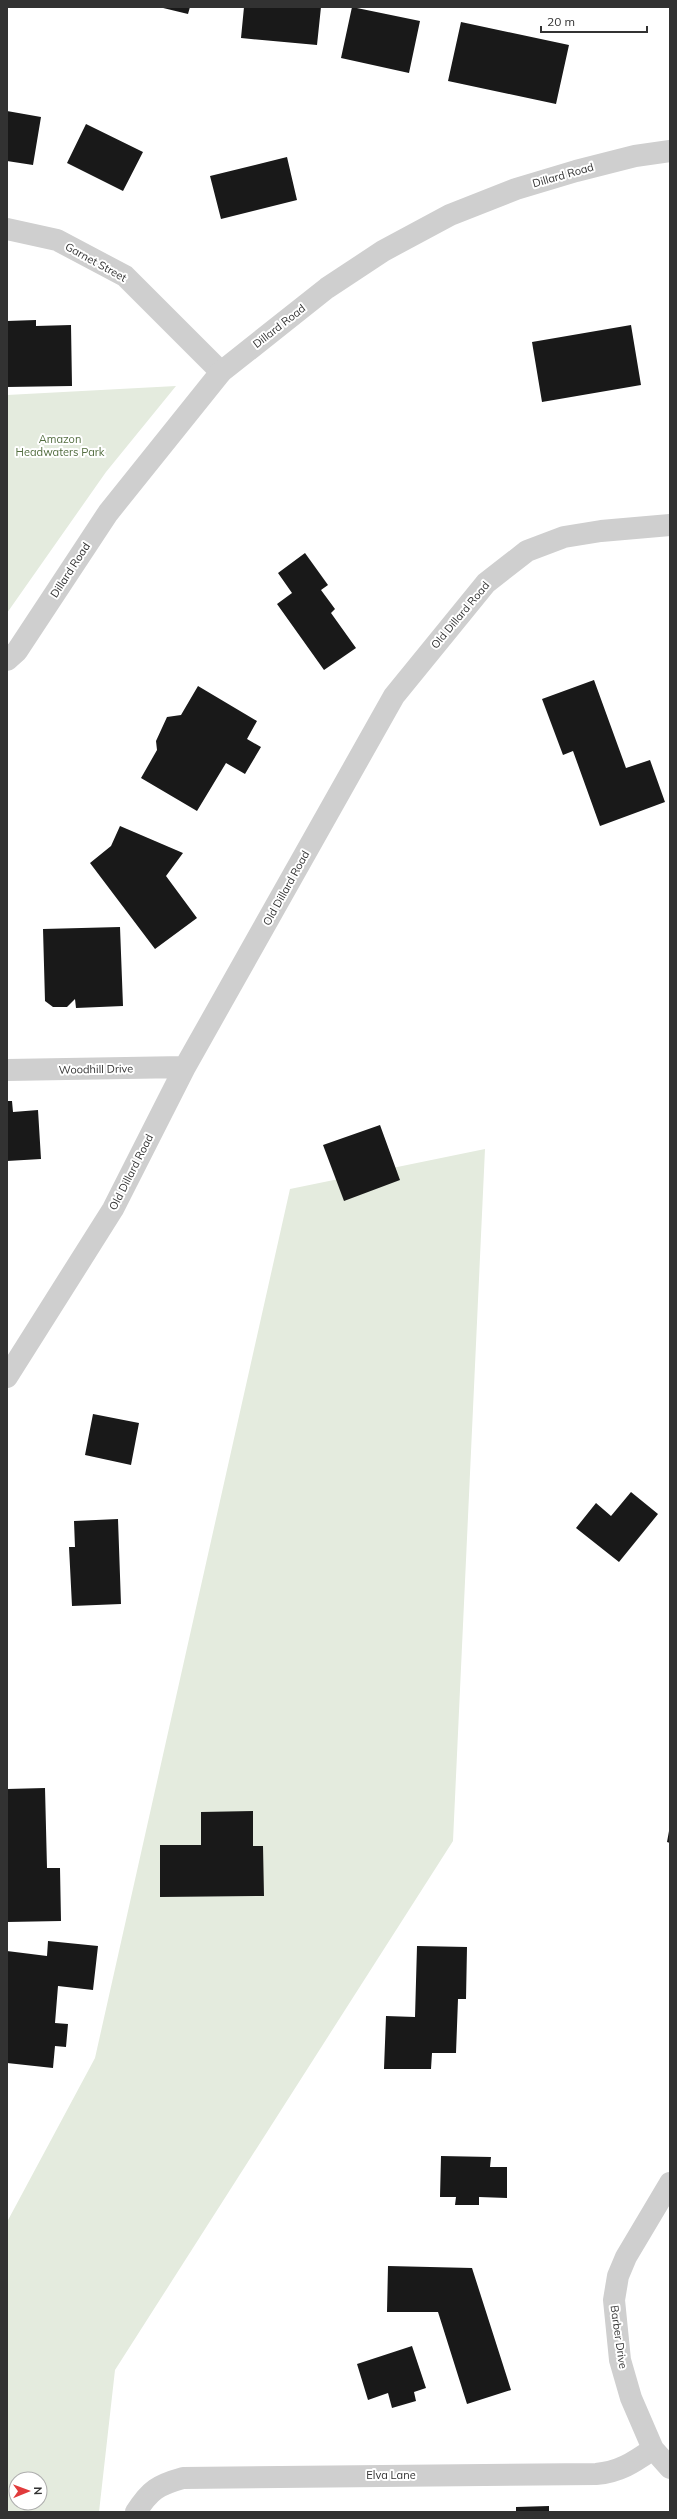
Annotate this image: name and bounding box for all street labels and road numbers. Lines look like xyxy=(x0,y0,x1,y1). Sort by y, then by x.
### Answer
street label: Dillard Road xyxy=(531,160,595,190)
street label: Garnet Street xyxy=(63,239,129,285)
street label: Dillard Road xyxy=(250,301,308,351)
street label: Dillard Road xyxy=(47,540,93,600)
street label: Old Dillard Road xyxy=(428,578,492,652)
street label: Old Dillard Road xyxy=(260,848,312,928)
street label: Woodhill Drive xyxy=(59,1061,133,1077)
street label: Old Dillard Road xyxy=(106,1132,156,1212)
street label: Barber Drive xyxy=(608,2304,630,2370)
street label: Elva Lane xyxy=(366,2468,416,2482)

